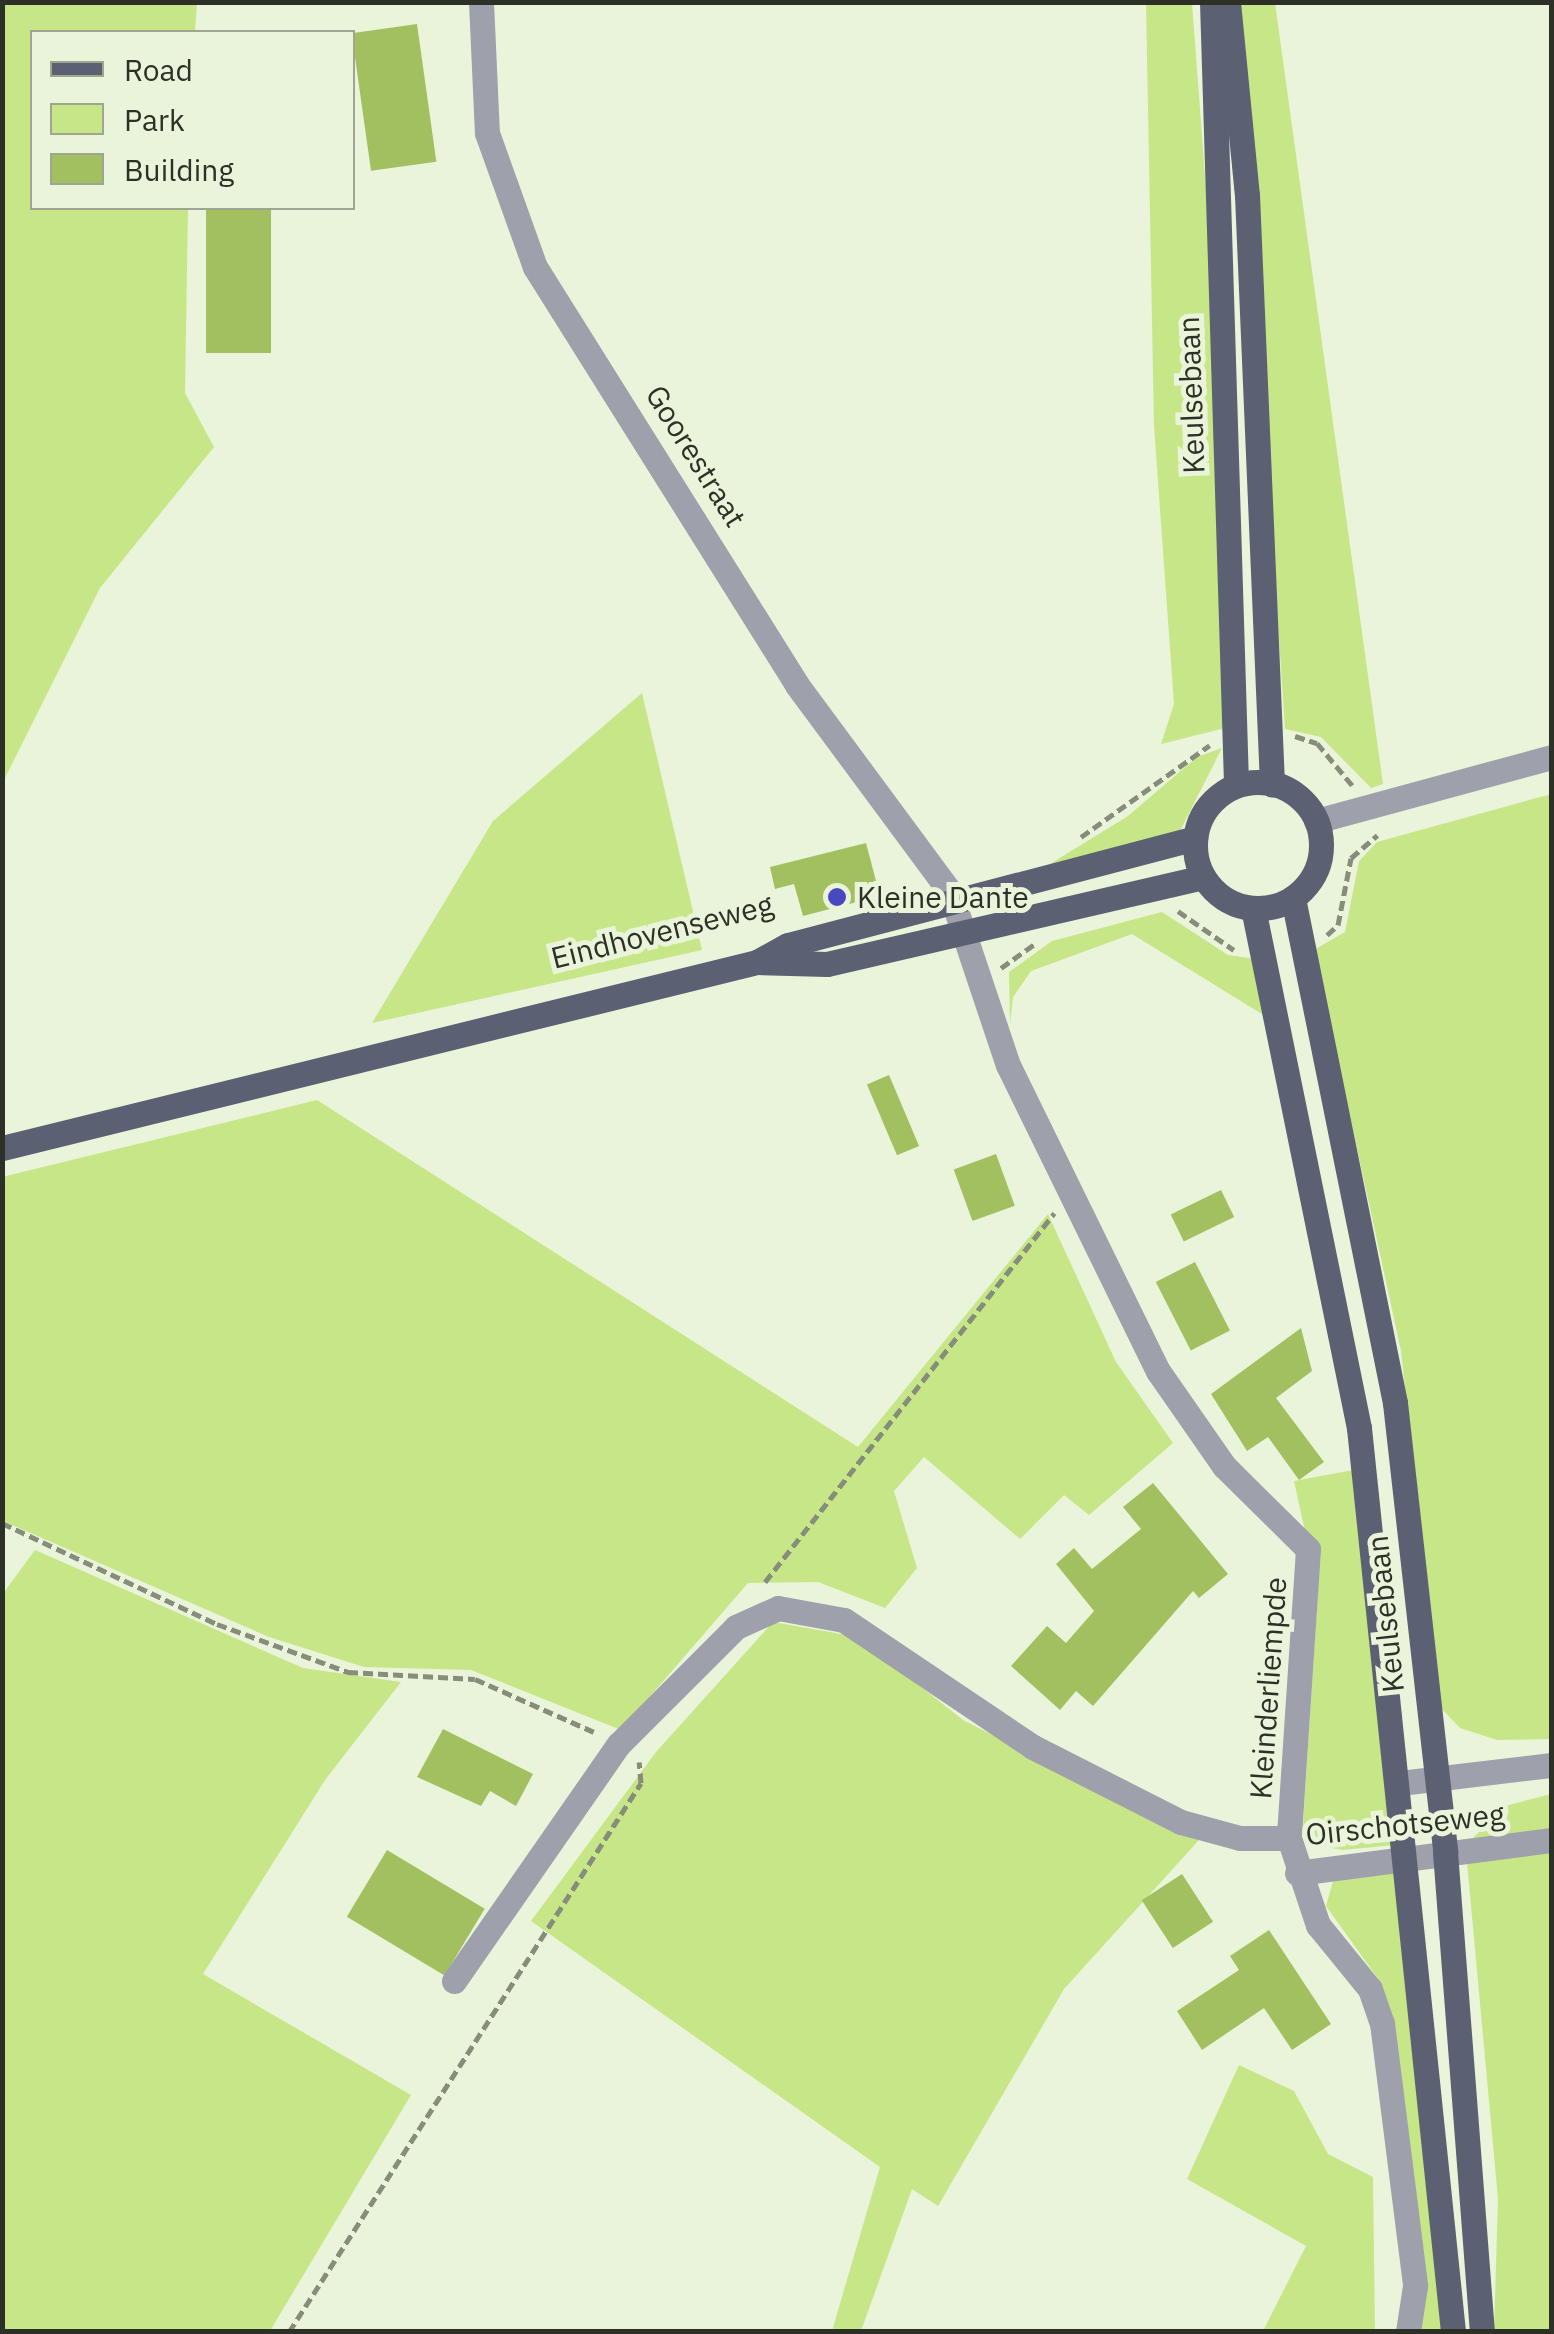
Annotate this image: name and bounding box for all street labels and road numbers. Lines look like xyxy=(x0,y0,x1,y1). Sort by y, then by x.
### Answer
street label: Keulsebaan xyxy=(1170,316,1212,474)
street label: Goorestraat xyxy=(638,379,754,533)
street label: Eindhovenseweg xyxy=(547,886,777,976)
street label: Keulsebaan xyxy=(1359,1534,1411,1694)
street label: Kleinderliempde xyxy=(1242,1576,1294,1800)
street label: Oirschotseweg xyxy=(1304,1796,1506,1852)

